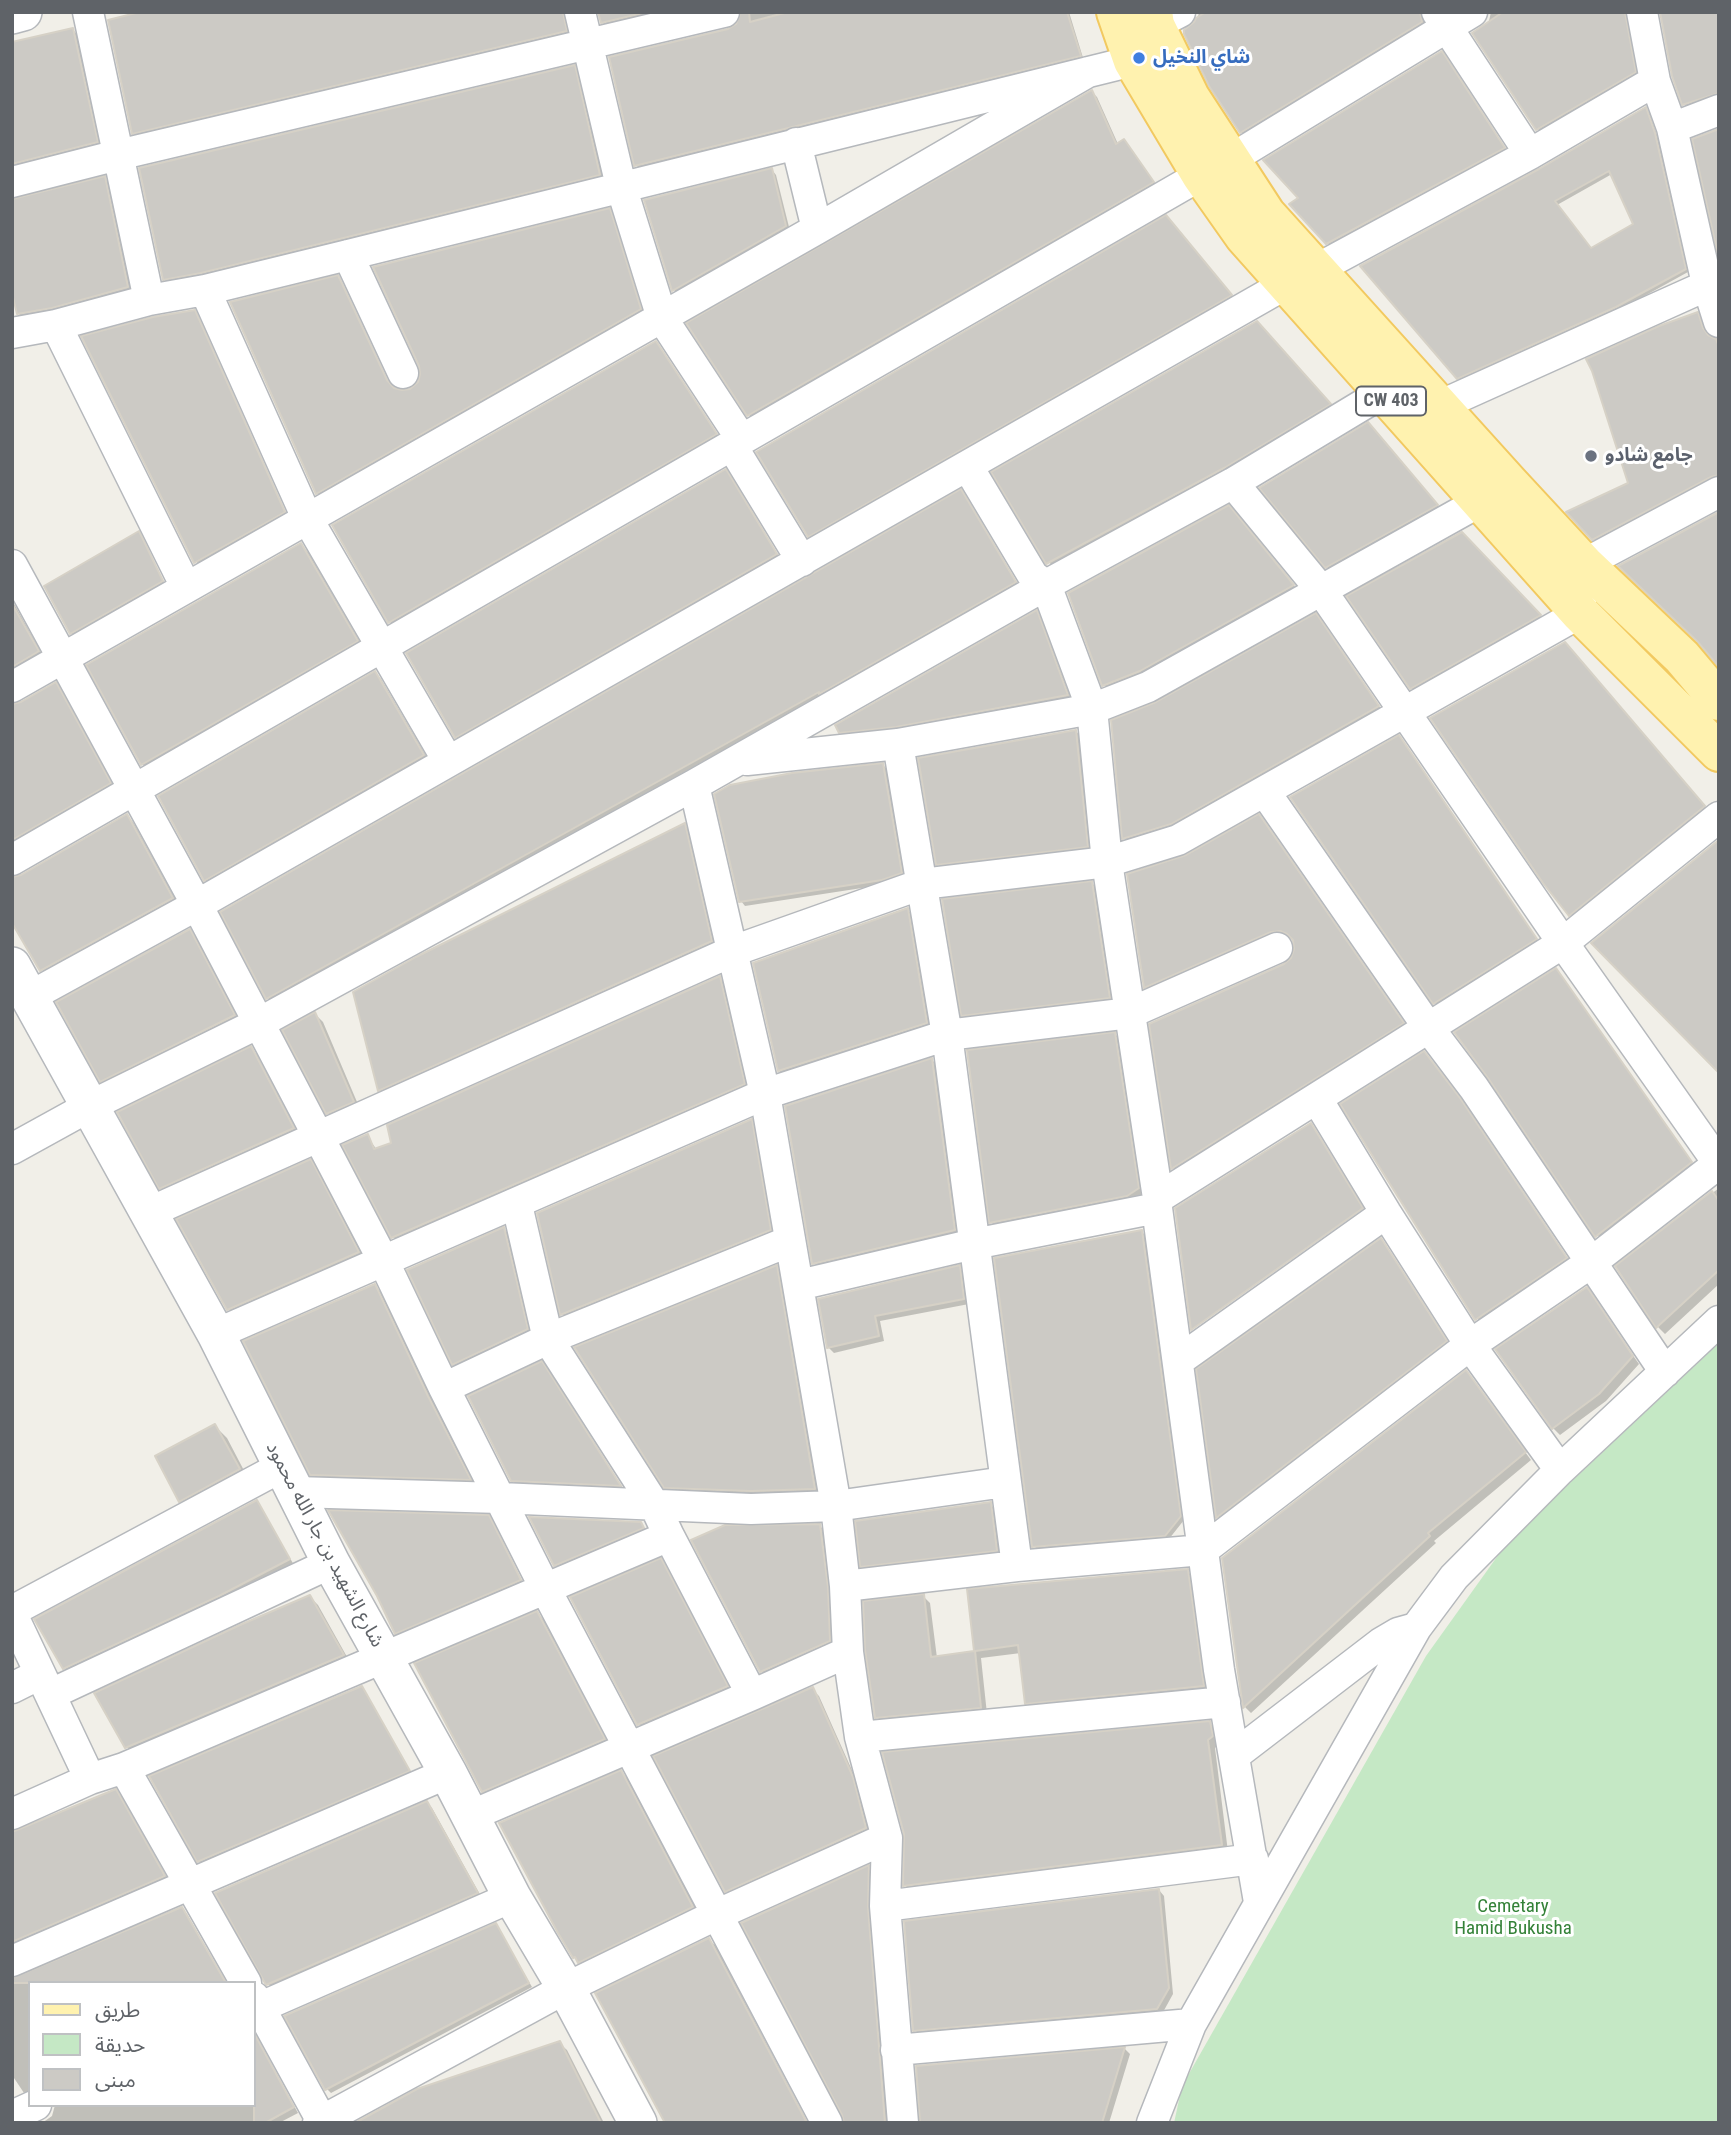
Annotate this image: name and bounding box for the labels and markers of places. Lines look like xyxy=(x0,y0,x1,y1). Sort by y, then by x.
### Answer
place label: شاي النخيل xyxy=(1153,47,1250,69)
marker: شاي النخيل xyxy=(1131,50,1147,66)
place label: جامع شادو xyxy=(1605,445,1693,467)
marker: جامع شادو xyxy=(1583,448,1599,464)

